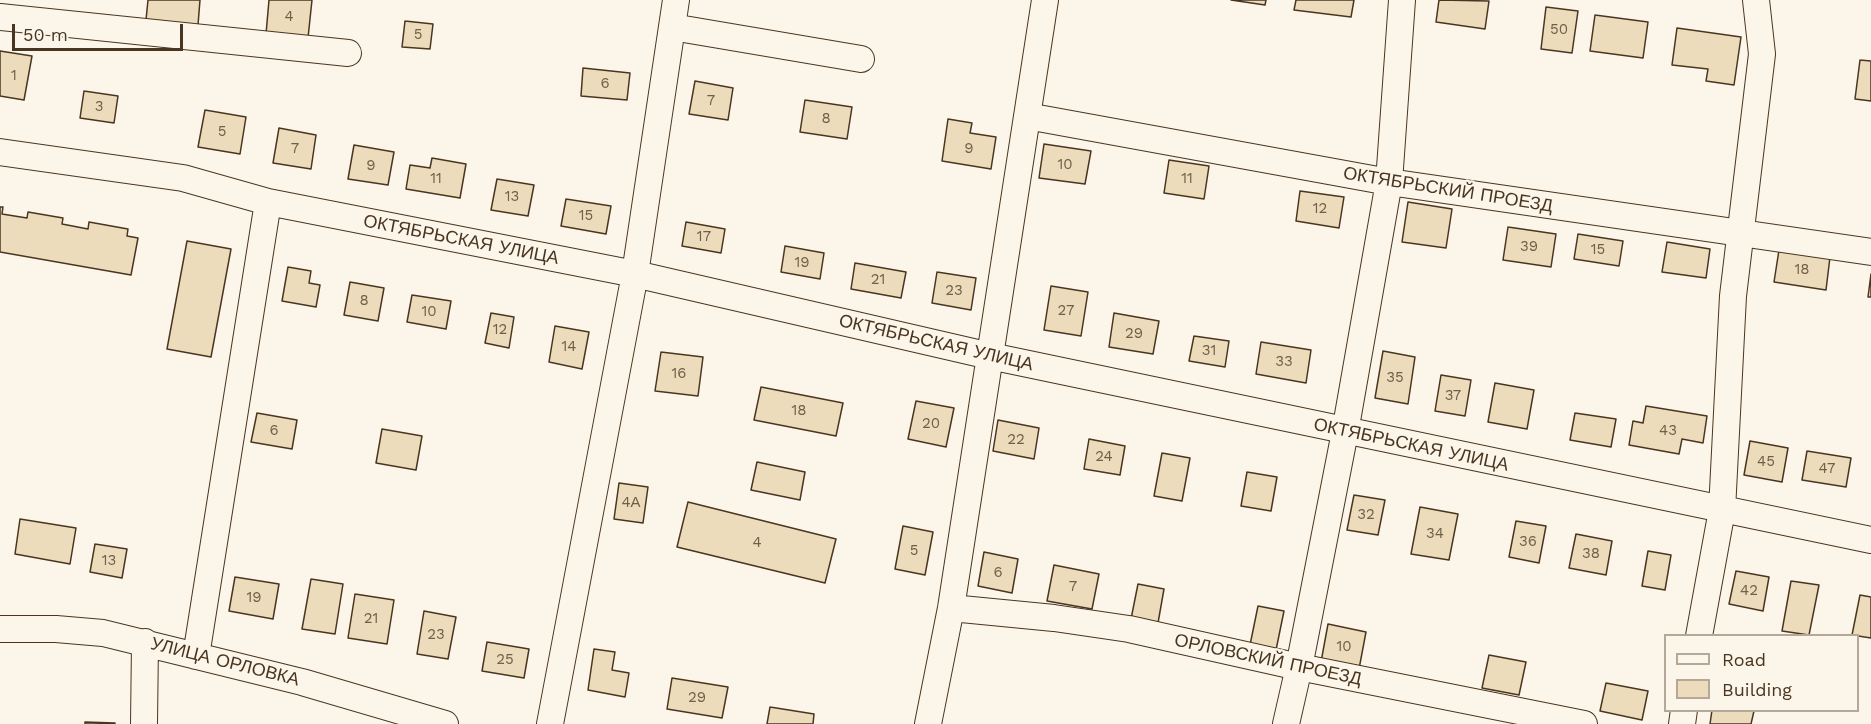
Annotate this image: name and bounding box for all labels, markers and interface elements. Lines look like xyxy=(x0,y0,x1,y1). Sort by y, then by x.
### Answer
house number: 4 xyxy=(284,8,294,26)
scale bar xyxy=(15,12,186,50)
house number: 50 xyxy=(1550,21,1568,39)
text: 50 m xyxy=(23,24,68,45)
house number: 5 xyxy=(414,26,422,44)
house number: 1 xyxy=(11,67,17,85)
house number: 6 xyxy=(600,75,610,93)
house number: 7 xyxy=(707,92,715,110)
house number: 3 xyxy=(95,98,103,116)
house number: 8 xyxy=(821,110,831,128)
house number: 5 xyxy=(218,123,226,141)
house number: 7 xyxy=(291,140,299,158)
house number: 9 xyxy=(964,140,974,158)
house number: 10 xyxy=(1057,156,1073,174)
house number: 9 xyxy=(366,157,376,175)
street label: ОКТЯБРЬСКИЙ ПРОЕЗД xyxy=(1342,163,1554,217)
house number: 11 xyxy=(430,170,442,188)
house number: 11 xyxy=(1181,170,1193,188)
house number: 13 xyxy=(505,188,519,206)
house number: 12 xyxy=(1313,200,1327,218)
house number: 15 xyxy=(579,207,593,225)
street label: ОКТЯБРЬСКАЯ УЛИЦА xyxy=(361,210,561,270)
house number: 17 xyxy=(697,228,711,246)
house number: 39 xyxy=(1520,238,1538,256)
house number: 15 xyxy=(1591,241,1605,259)
house number: 19 xyxy=(794,254,810,272)
house number: 18 xyxy=(1794,261,1810,279)
house number: 21 xyxy=(871,271,885,289)
house number: 23 xyxy=(945,282,963,300)
house number: 8 xyxy=(359,292,369,310)
house number: 27 xyxy=(1058,302,1074,320)
house number: 10 xyxy=(421,303,437,321)
street label: ОКТЯБРЬСКАЯ УЛИЦА xyxy=(837,310,1035,376)
house number: 12 xyxy=(493,321,507,339)
house number: 29 xyxy=(1125,325,1143,343)
house number: 14 xyxy=(561,338,577,356)
house number: 31 xyxy=(1202,342,1216,360)
house number: 33 xyxy=(1275,353,1293,371)
house number: 16 xyxy=(672,365,686,383)
house number: 35 xyxy=(1386,369,1404,387)
house number: 37 xyxy=(1445,387,1461,405)
house number: 18 xyxy=(791,402,807,420)
street label: ОКТЯБРЬСКАЯ УЛИЦА xyxy=(1311,414,1511,476)
house number: 20 xyxy=(922,415,940,433)
house number: 6 xyxy=(269,422,279,440)
house number: 43 xyxy=(1659,422,1677,440)
house number: 22 xyxy=(1007,431,1025,449)
house number: 24 xyxy=(1095,448,1113,466)
house number: 45 xyxy=(1757,453,1775,471)
house number: 47 xyxy=(1819,460,1835,478)
house number: 4А xyxy=(621,494,641,512)
house number: 32 xyxy=(1357,506,1375,524)
house number: 34 xyxy=(1426,525,1444,543)
house number: 36 xyxy=(1519,533,1537,551)
house number: 4 xyxy=(752,534,762,552)
house number: 5 xyxy=(910,542,918,560)
house number: 38 xyxy=(1582,545,1600,563)
house number: 13 xyxy=(102,552,116,570)
house number: 6 xyxy=(993,564,1003,582)
house number: 7 xyxy=(1069,578,1077,596)
house number: 42 xyxy=(1740,582,1758,600)
house number: 19 xyxy=(246,589,262,607)
house number: 21 xyxy=(364,610,378,628)
house number: 23 xyxy=(427,626,445,644)
street label: ОРЛОВСКИЙ ПРОЕЗД xyxy=(1172,630,1364,690)
street label: УЛИЦА ОРЛОВКА xyxy=(148,633,302,691)
legend xyxy=(1664,634,1859,712)
house number: 10 xyxy=(1336,638,1352,656)
text: Road xyxy=(1722,649,1766,670)
house number: 25 xyxy=(496,651,514,669)
text: Building xyxy=(1722,679,1792,700)
house number: 29 xyxy=(688,689,706,707)

